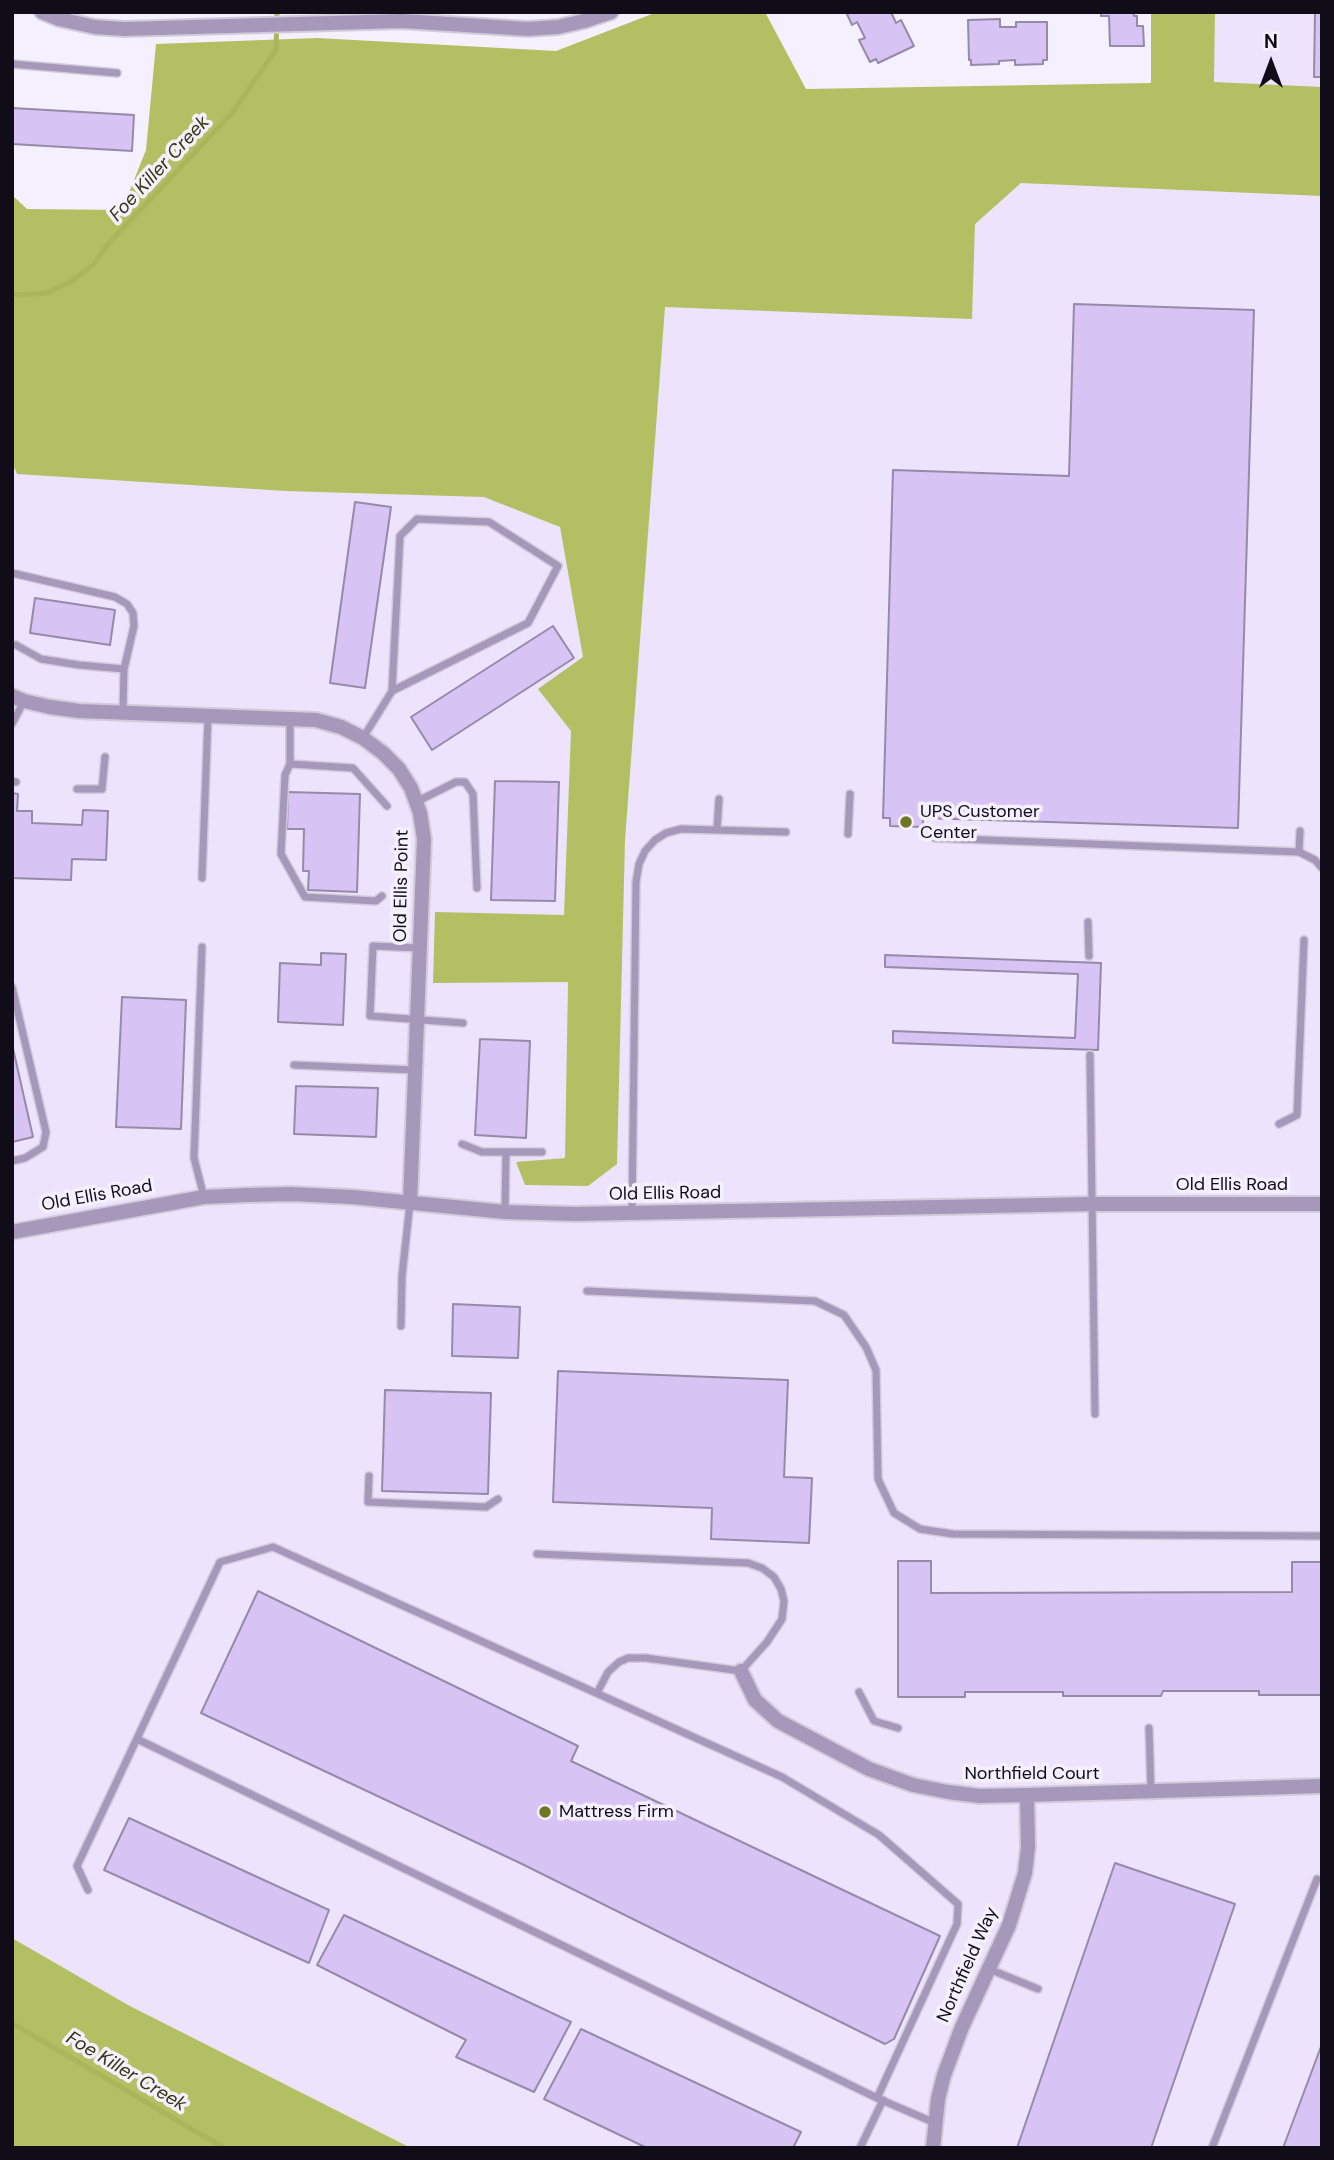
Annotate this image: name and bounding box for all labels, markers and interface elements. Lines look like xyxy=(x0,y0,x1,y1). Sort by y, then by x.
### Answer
north arrow xyxy=(1236,28,1306,98)
text: N xyxy=(1264,29,1278,54)
water label: Foe Killer Creek xyxy=(105,111,215,227)
place label: UPS Customer Center xyxy=(920,801,1040,844)
marker: UPS Customer Center xyxy=(898,814,914,830)
street label: Old Ellis Point xyxy=(390,829,414,943)
street label: Old Ellis Road xyxy=(1176,1174,1288,1196)
street label: Old Ellis Road xyxy=(40,1176,154,1216)
street label: Old Ellis Road xyxy=(609,1182,721,1206)
street label: Northfield Court xyxy=(964,1763,1100,1785)
place label: Mattress Firm xyxy=(559,1801,674,1823)
marker: Mattress Firm xyxy=(537,1804,553,1820)
street label: Northfield Way xyxy=(933,1904,1003,2026)
water label: Foe Killer Creek xyxy=(62,2027,190,2117)

